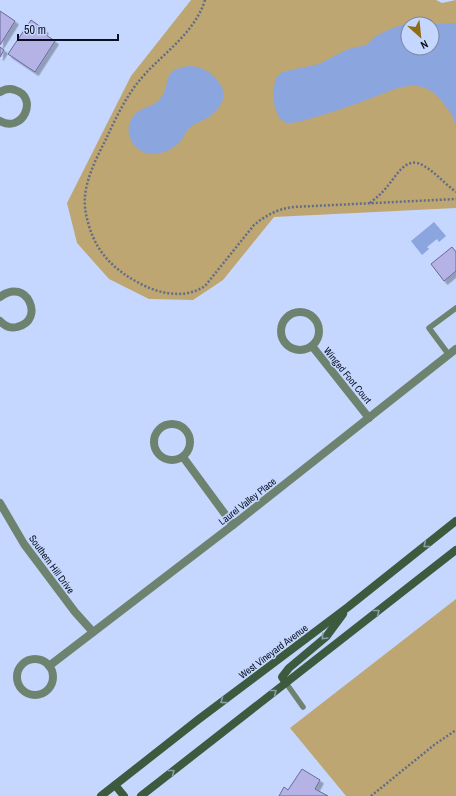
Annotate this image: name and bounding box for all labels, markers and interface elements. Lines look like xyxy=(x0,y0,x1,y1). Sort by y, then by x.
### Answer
scale bar xyxy=(18,16,118,42)
north arrow xyxy=(400,16,440,56)
text: 50 m xyxy=(24,22,46,38)
text: N xyxy=(418,37,431,53)
street label: Winged Foot Court xyxy=(321,344,375,407)
street label: Laurel Valley Place xyxy=(216,475,279,528)
street label: Southern Hill Drive xyxy=(26,532,77,596)
one-way arrow xyxy=(423,540,430,547)
one-way arrow xyxy=(373,609,380,617)
street label: West Vineyard Avenue xyxy=(236,621,311,682)
one-way arrow xyxy=(322,632,329,640)
one-way arrow xyxy=(270,690,277,697)
one-way arrow xyxy=(220,697,227,704)
one-way arrow xyxy=(168,769,175,777)

